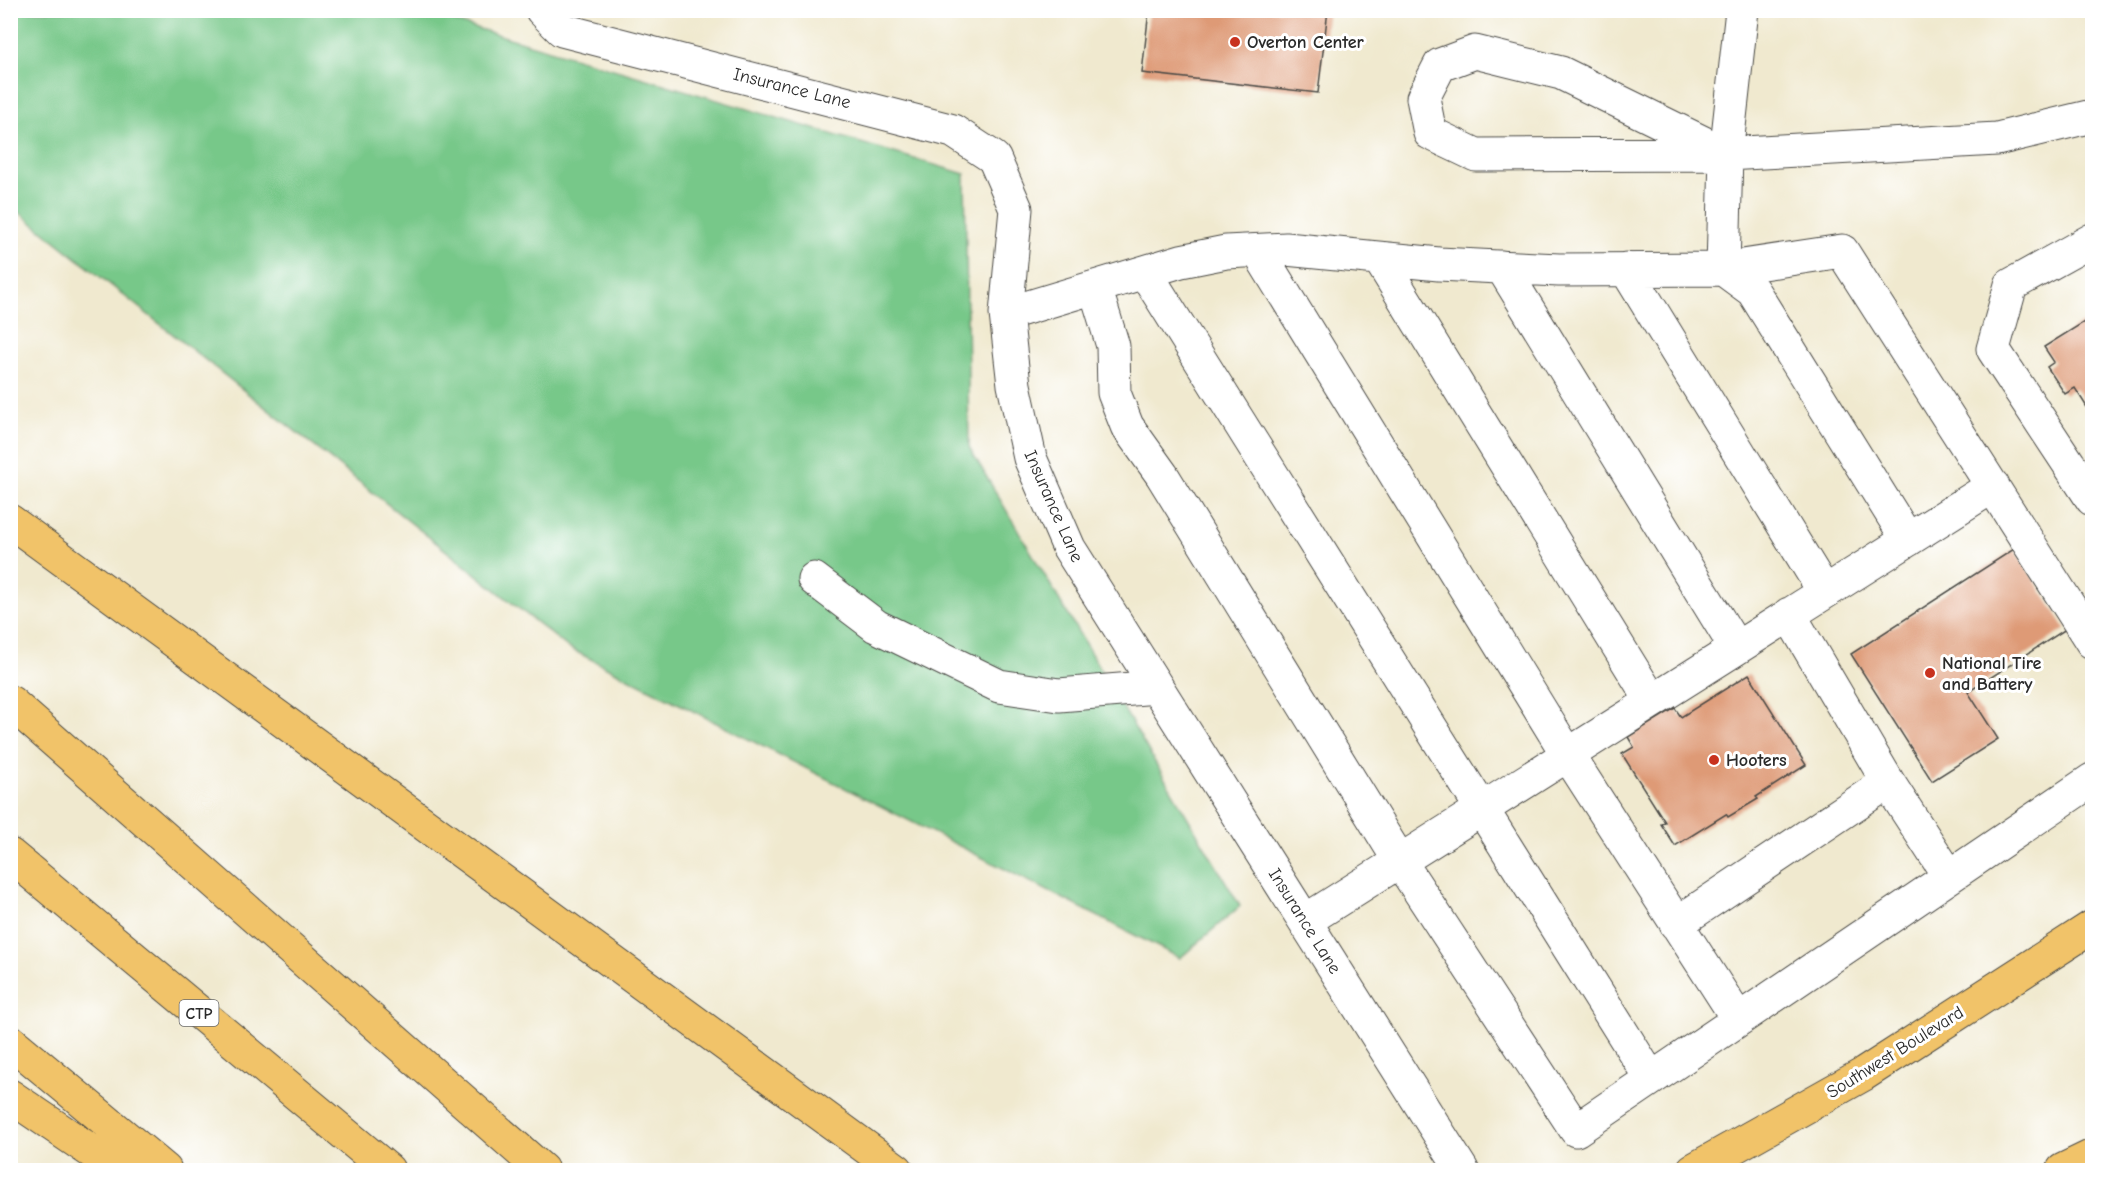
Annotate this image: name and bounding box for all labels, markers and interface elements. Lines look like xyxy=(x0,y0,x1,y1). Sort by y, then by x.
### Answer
place label: Overton Center xyxy=(1247,32,1365,53)
marker: Overton Center xyxy=(1228,35,1242,49)
street label: Insurance Lane xyxy=(731,64,853,113)
street label: Insurance Lane xyxy=(1019,447,1088,565)
place label: National Tire and Battery xyxy=(1942,653,2042,695)
marker: National Tire and Battery xyxy=(1923,666,1937,680)
place label: Hooters xyxy=(1726,750,1787,771)
marker: Hooters xyxy=(1707,753,1721,767)
street label: Insurance Lane xyxy=(1264,865,1345,978)
road number: CTP xyxy=(180,1000,218,1026)
street label: Southwest Boulevard xyxy=(1823,1002,1967,1103)

